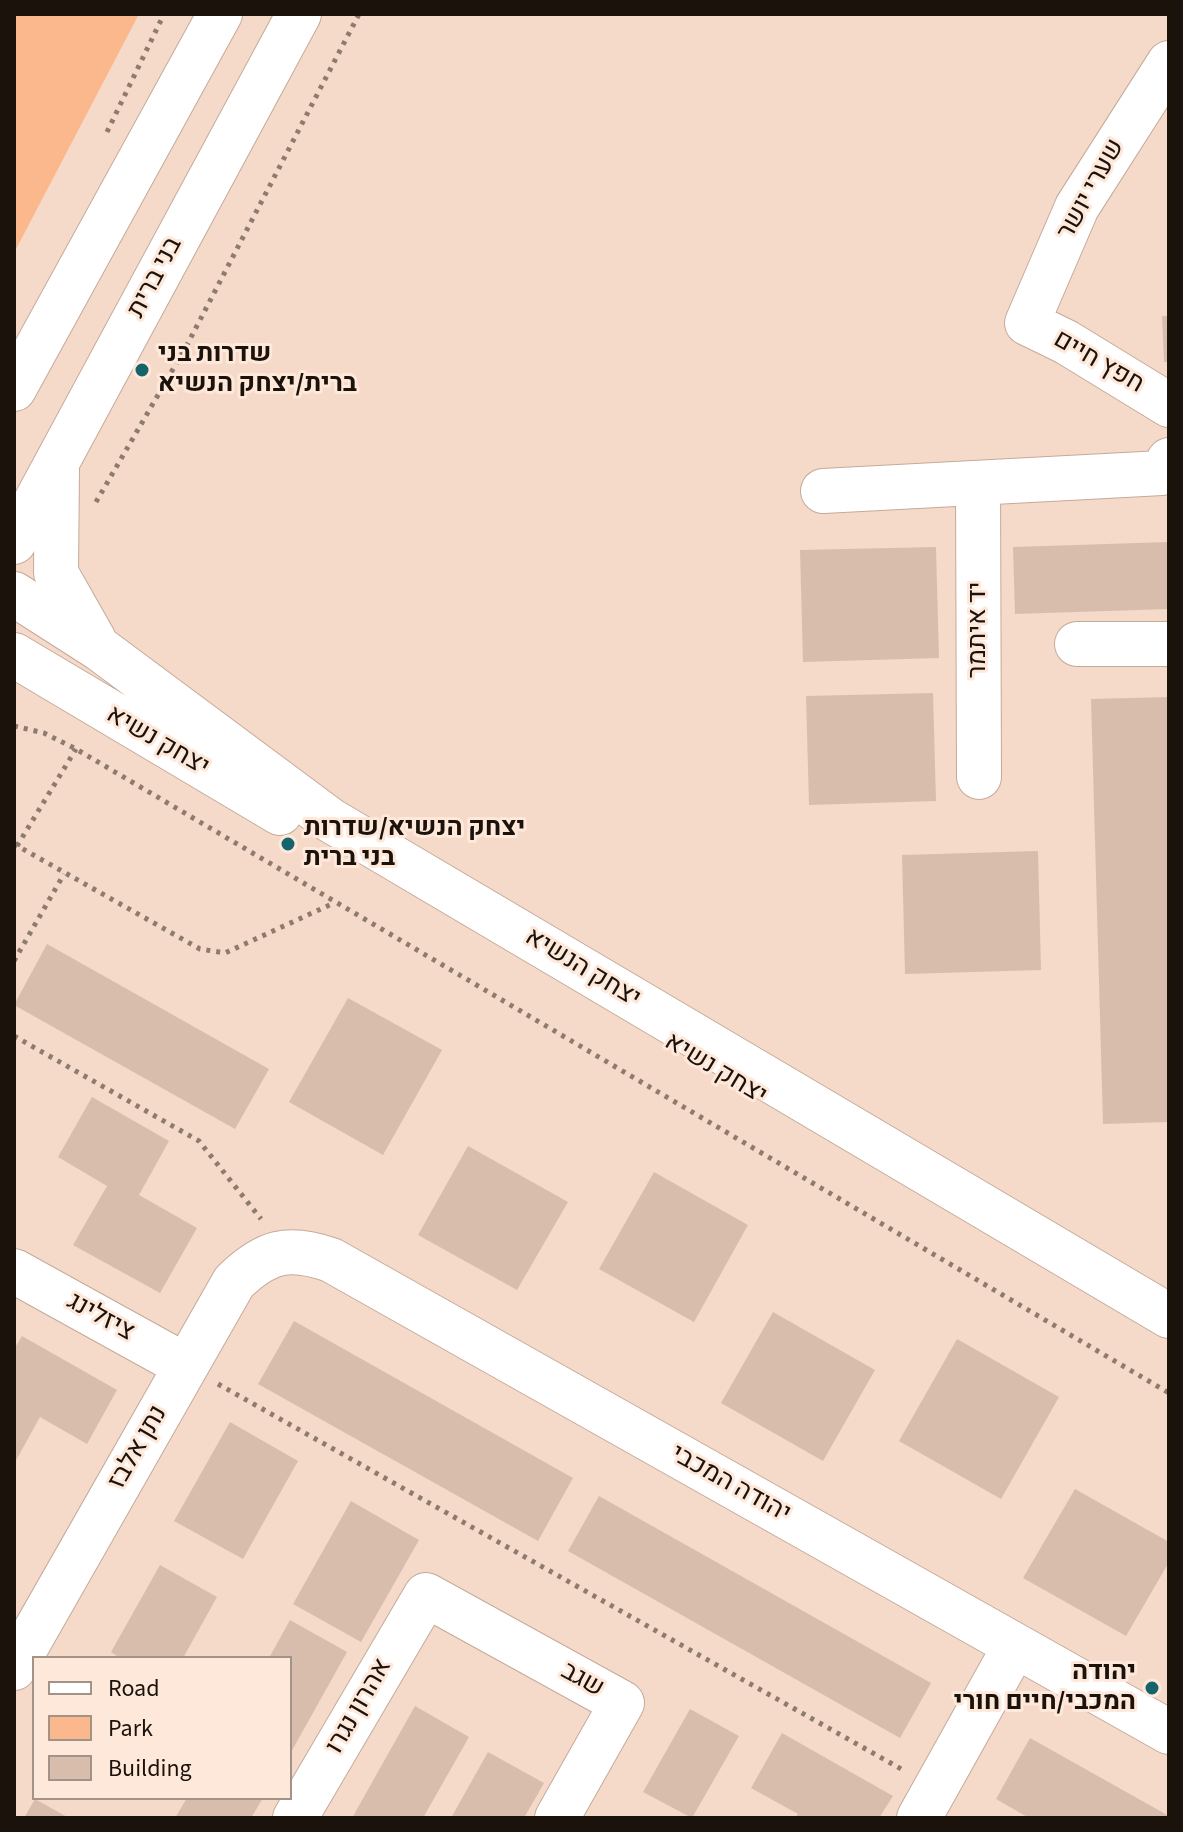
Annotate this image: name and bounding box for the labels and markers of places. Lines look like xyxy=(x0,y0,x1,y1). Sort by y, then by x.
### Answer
place label: שדרות בני ברית/יצחק הנשיא xyxy=(158,339,357,400)
marker: שדרות בני ברית/יצחק הנשיא xyxy=(133,361,151,379)
place label: יצחק הנשיא/שדרות בני ברית xyxy=(304,813,525,874)
marker: יצחק הנשיא/שדרות בני ברית xyxy=(279,835,297,853)
place label: יהודה המכבי/חיים חורי xyxy=(954,1657,1136,1718)
marker: יהודה המכבי/חיים חורי xyxy=(1143,1679,1161,1697)

